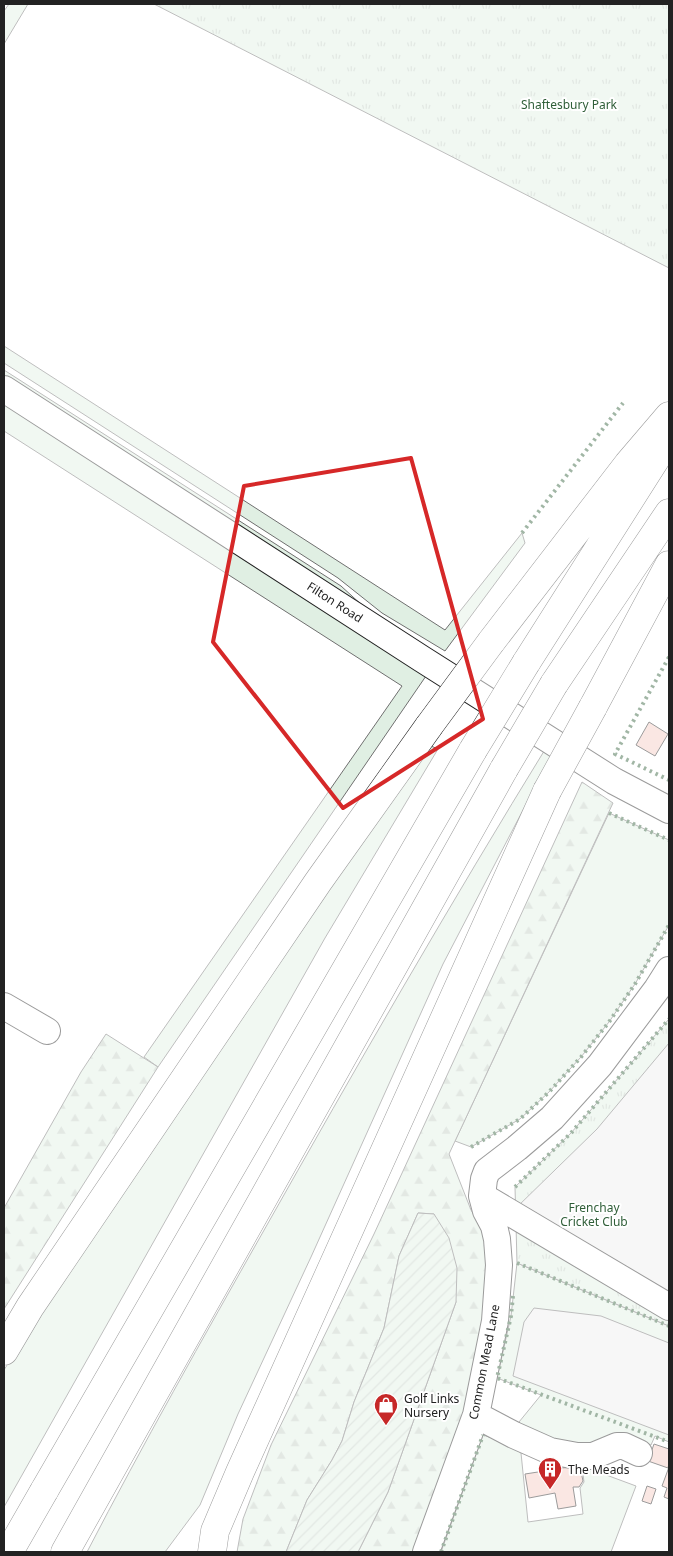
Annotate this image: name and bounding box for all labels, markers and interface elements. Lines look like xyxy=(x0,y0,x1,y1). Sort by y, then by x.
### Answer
park label: Shaftesbury Park xyxy=(521,96,618,113)
street label: Filton Road xyxy=(304,578,366,626)
park label: Frenchay Cricket Club xyxy=(560,1199,628,1230)
street label: Common Mead Lane xyxy=(464,1303,504,1421)
place label: Golf Links Nursery xyxy=(404,1390,460,1421)
shop icon: Golf Links Nursery xyxy=(373,1392,399,1426)
building icon: The Meads xyxy=(537,1456,563,1490)
place label: The Meads xyxy=(568,1461,630,1478)

